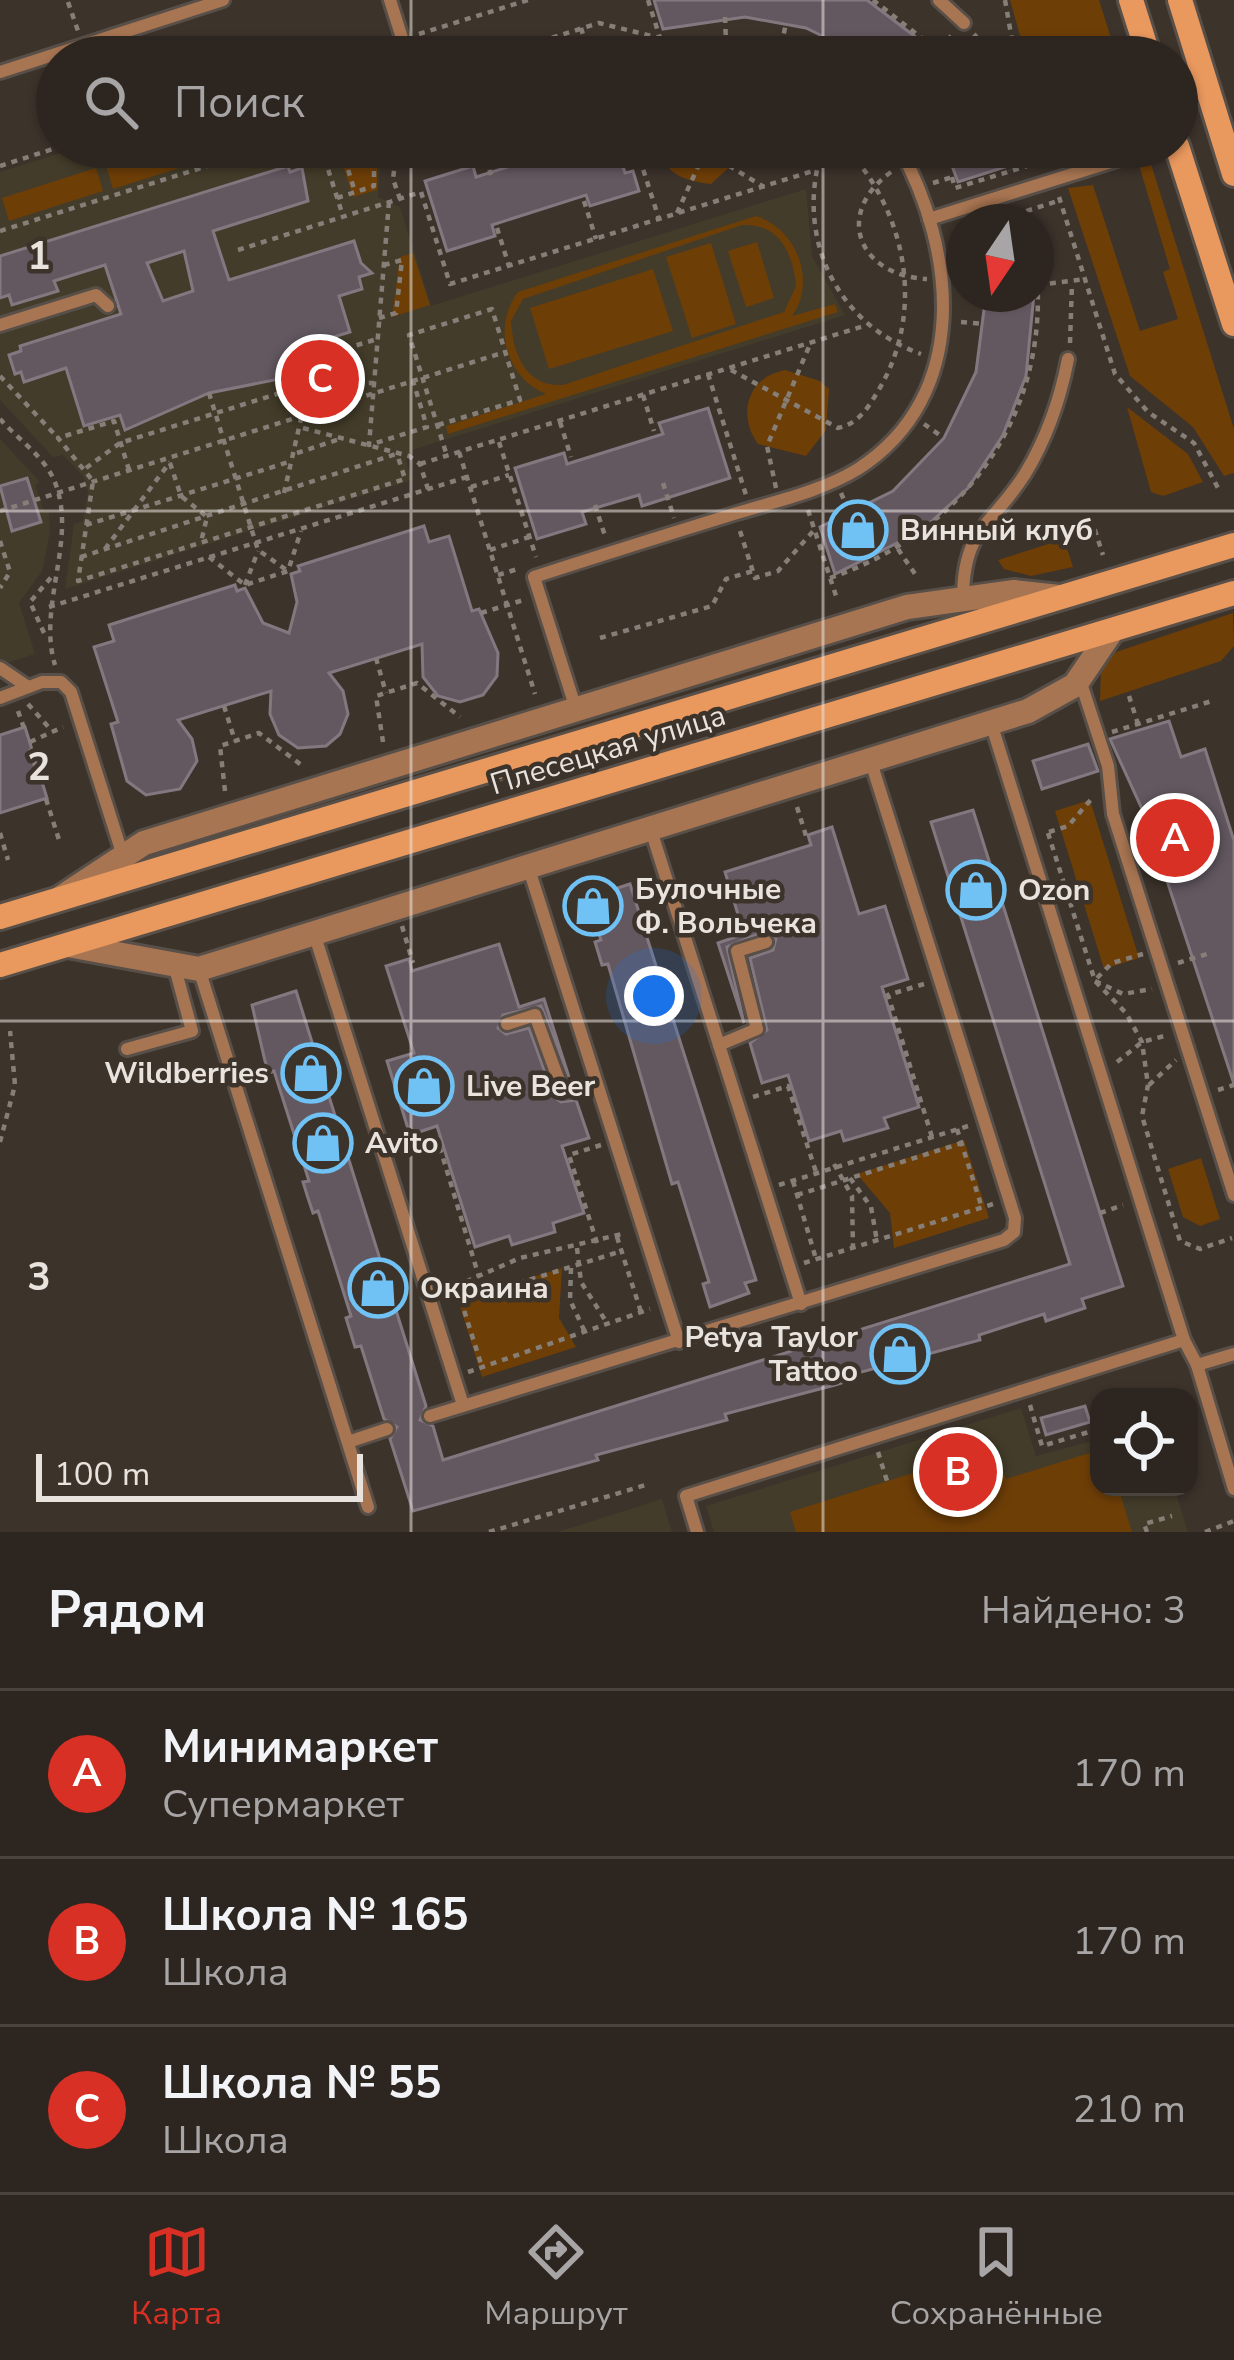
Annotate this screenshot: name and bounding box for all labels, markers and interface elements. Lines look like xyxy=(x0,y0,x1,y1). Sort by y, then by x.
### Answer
search box xyxy=(36,36,1198,168)
icon: search xyxy=(78,69,144,135)
text: Поиск xyxy=(174,72,305,133)
north arrow xyxy=(946,204,1054,312)
text: 1 xyxy=(27,230,51,283)
pin: C xyxy=(281,334,359,424)
shop icon: Винный клуб xyxy=(827,499,889,561)
place label: Винный клуб xyxy=(900,510,1093,551)
street label: Плесецкая улица xyxy=(485,695,731,805)
text: 2 xyxy=(27,741,51,794)
pin: A xyxy=(1136,793,1214,883)
shop icon: Ozon xyxy=(945,859,1007,921)
place label: Булочные Ф. Вольчека xyxy=(635,869,817,944)
place label: Ozon xyxy=(1018,870,1090,911)
shop icon: Булочные Ф. Вольчека xyxy=(562,875,624,937)
your location xyxy=(624,966,684,1026)
shop icon: Wildberries xyxy=(280,1042,342,1104)
place label: Wildberries xyxy=(104,1053,269,1094)
shop icon: Live Beer xyxy=(393,1055,455,1117)
place label: Live Beer xyxy=(466,1066,596,1107)
shop icon: Avito xyxy=(292,1112,354,1174)
place label: Avito xyxy=(365,1123,439,1164)
text: 3 xyxy=(27,1251,51,1304)
shop icon: Окраина xyxy=(347,1257,409,1319)
place label: Окраина xyxy=(420,1268,549,1309)
place label: Petya Taylor Tattoo xyxy=(684,1317,858,1392)
shop icon: Petya Taylor Tattoo xyxy=(869,1323,931,1385)
map controls xyxy=(1090,1388,1198,1496)
button: locate xyxy=(1090,1388,1198,1496)
pin: B xyxy=(919,1427,997,1517)
scale bar xyxy=(36,1448,363,1501)
text: 100 m xyxy=(54,1452,150,1497)
text: Рядом xyxy=(48,1575,206,1645)
text: Найдено: 3 xyxy=(981,1584,1186,1637)
text: Минимаркет xyxy=(162,1717,438,1778)
text: A xyxy=(72,1747,102,1800)
text: 170 m xyxy=(1072,1747,1186,1800)
text: Супермаркет xyxy=(162,1778,404,1831)
text: Школа № 165 xyxy=(162,1885,468,1946)
text: B xyxy=(74,1915,100,1968)
text: 170 m xyxy=(1072,1915,1186,1968)
text: Школа xyxy=(162,1946,289,1999)
text: Школа № 55 xyxy=(162,2053,441,2114)
text: C xyxy=(74,2083,100,2136)
text: 210 m xyxy=(1072,2083,1186,2136)
text: Школа xyxy=(162,2114,289,2167)
tab: Карта xyxy=(131,2219,222,2336)
tab: Маршрут xyxy=(484,2219,628,2336)
tab: Сохранённые xyxy=(890,2219,1103,2336)

